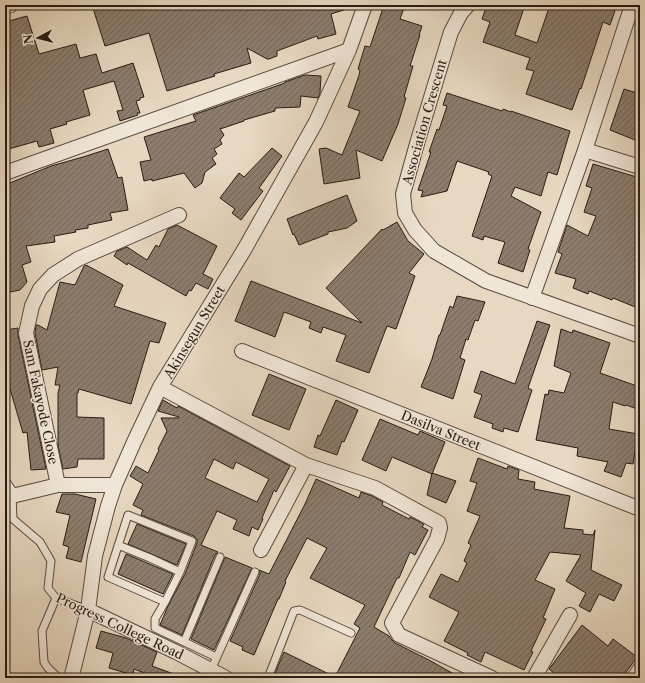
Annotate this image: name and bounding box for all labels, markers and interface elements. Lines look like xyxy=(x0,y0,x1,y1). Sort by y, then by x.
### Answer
north arrow xyxy=(18,18,58,58)
text: N xyxy=(20,33,36,45)
street label: Association Crescent xyxy=(398,57,450,188)
street label: Akinsegun Street xyxy=(159,282,228,382)
street label: Sam Fakayode Close xyxy=(20,338,62,466)
street label: Dasilva Street xyxy=(399,407,484,453)
street label: Progress College Road xyxy=(54,589,186,663)

